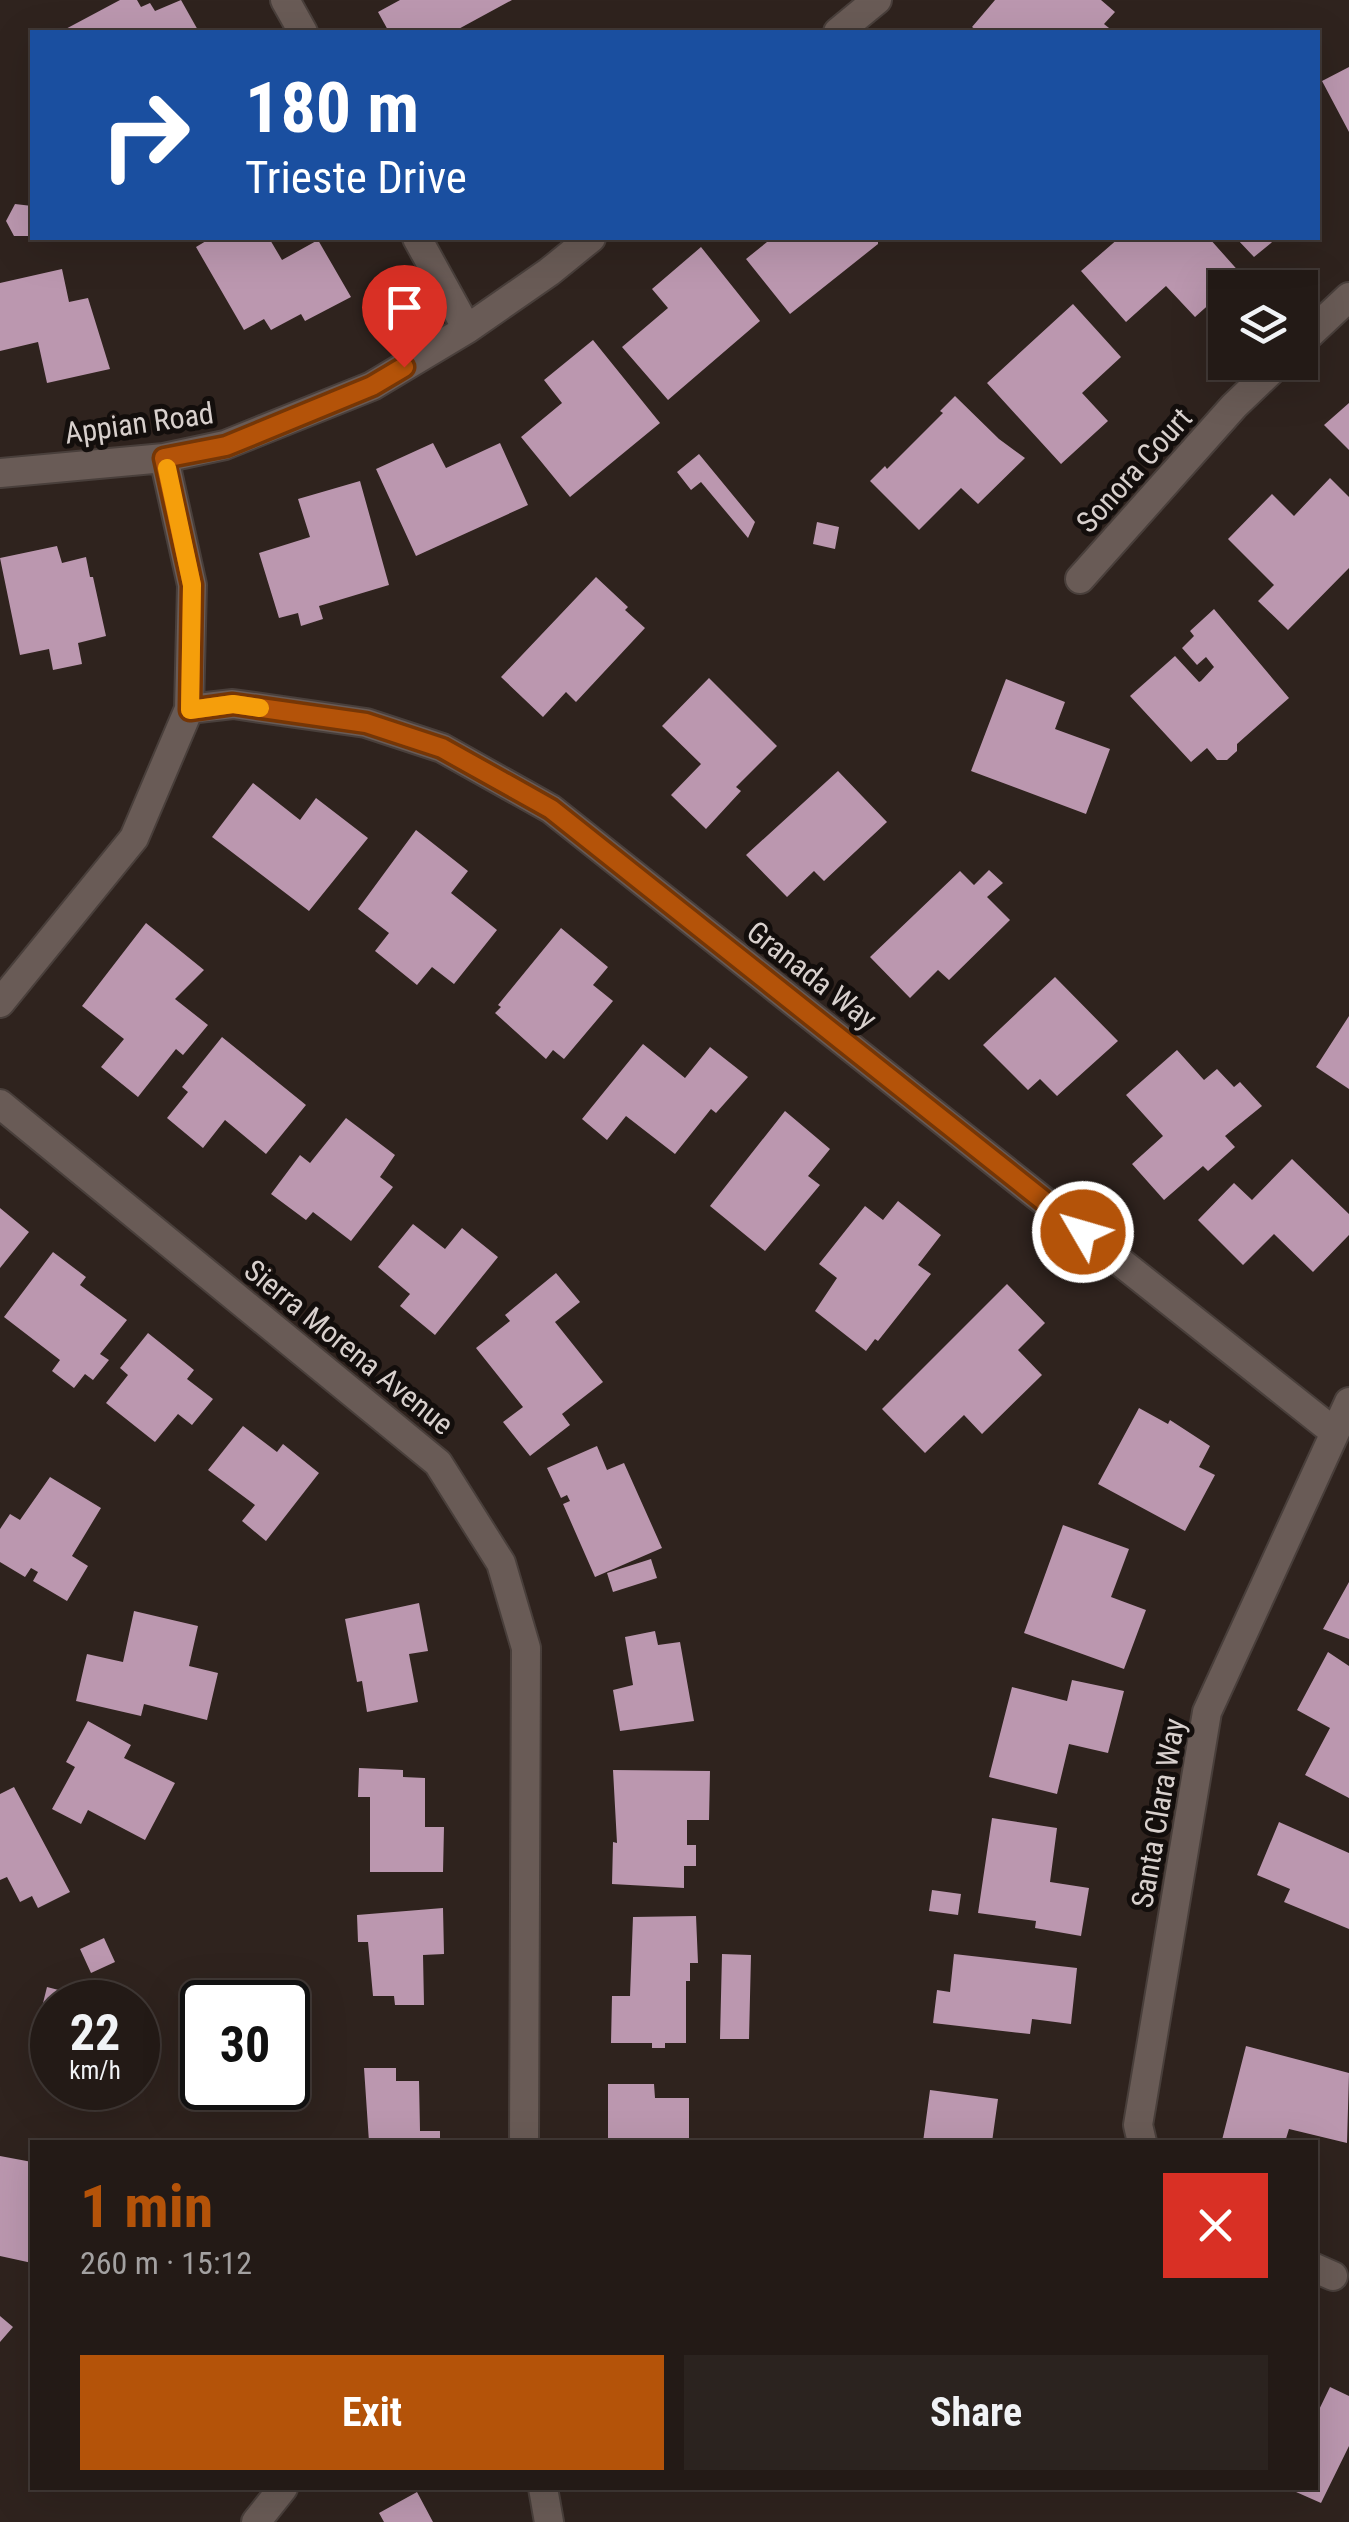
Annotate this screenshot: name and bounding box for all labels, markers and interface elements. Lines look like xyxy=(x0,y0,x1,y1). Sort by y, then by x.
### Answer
text: 180 m xyxy=(245,67,419,149)
icon: right xyxy=(80,70,210,200)
text: Trieste Drive xyxy=(245,151,467,204)
pin xyxy=(362,265,447,368)
map controls xyxy=(1208,270,1318,380)
button: layers xyxy=(1208,270,1318,380)
icon: arrive xyxy=(377,280,432,335)
street label: Appian Road xyxy=(62,395,216,451)
street label: Sonora Court xyxy=(1069,401,1199,539)
street label: Granada Way xyxy=(740,914,884,1036)
position arrow xyxy=(1031,1180,1135,1284)
street label: Sierra Morena Avenue xyxy=(238,1252,460,1442)
street label: Santa Clara Way xyxy=(1124,1716,1192,1910)
speed limit sign: 30 xyxy=(180,1980,310,2110)
text: 22 xyxy=(70,2004,120,2062)
text: km/h xyxy=(69,2056,121,2085)
text: 1 min xyxy=(80,2171,213,2242)
button: close xyxy=(1163,2173,1268,2278)
text: 260 m · 15:12 xyxy=(80,2244,252,2282)
button: Exit xyxy=(80,2355,664,2470)
button: Share xyxy=(684,2355,1268,2470)

